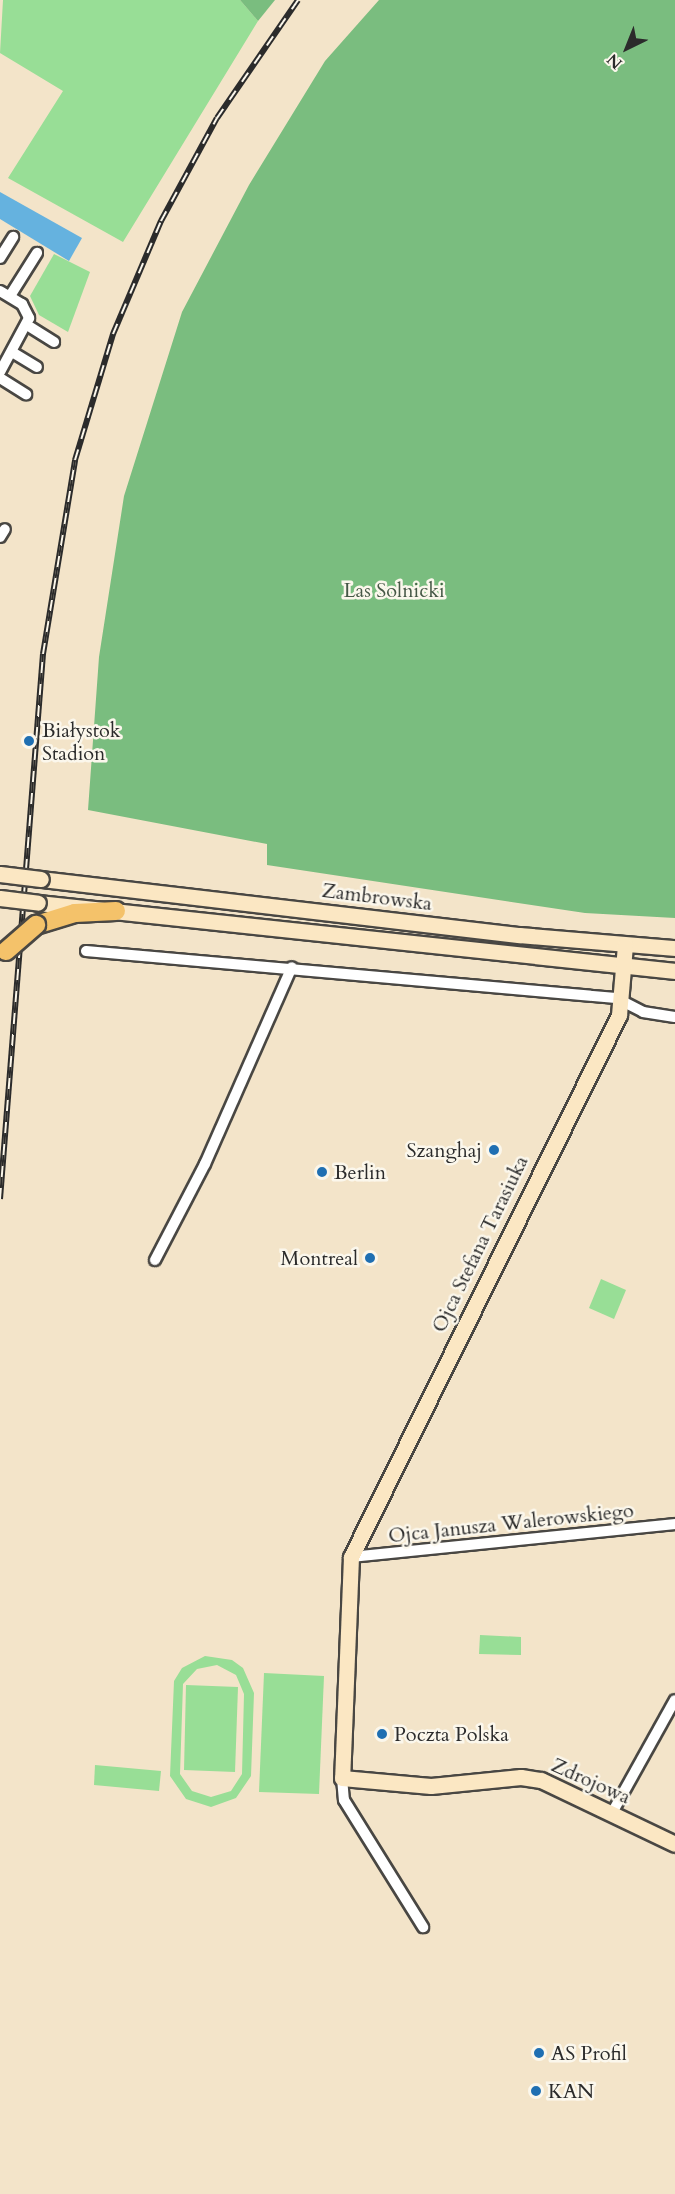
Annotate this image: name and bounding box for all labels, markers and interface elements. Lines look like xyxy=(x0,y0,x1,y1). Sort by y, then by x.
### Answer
north arrow xyxy=(597,18,657,78)
text: N xyxy=(602,48,627,74)
park label: Las Solnicki xyxy=(343,578,445,602)
place label: Białystok Stadion xyxy=(42,718,121,765)
marker: Białystok Stadion xyxy=(20,732,38,750)
street label: Zambrowska xyxy=(321,878,433,916)
place label: Szanghaj xyxy=(407,1138,482,1162)
marker: Szanghaj xyxy=(487,1143,501,1157)
street label: Ojca Stefana Tarasiuka xyxy=(427,1152,533,1336)
place label: Berlin xyxy=(334,1160,386,1184)
marker: Berlin xyxy=(315,1165,329,1179)
place label: Montreal xyxy=(281,1246,358,1270)
marker: Montreal xyxy=(363,1251,377,1265)
street label: Ojca Janusza Walerowskiego xyxy=(387,1498,635,1548)
place label: Poczta Polska xyxy=(394,1722,509,1746)
marker: Poczta Polska xyxy=(375,1727,389,1741)
street label: Zdrojowa xyxy=(548,1753,634,1809)
place label: AS Profil xyxy=(551,2041,627,2065)
marker: AS Profil xyxy=(532,2046,546,2060)
place label: KAN xyxy=(548,2079,594,2103)
marker: KAN xyxy=(529,2084,543,2098)

